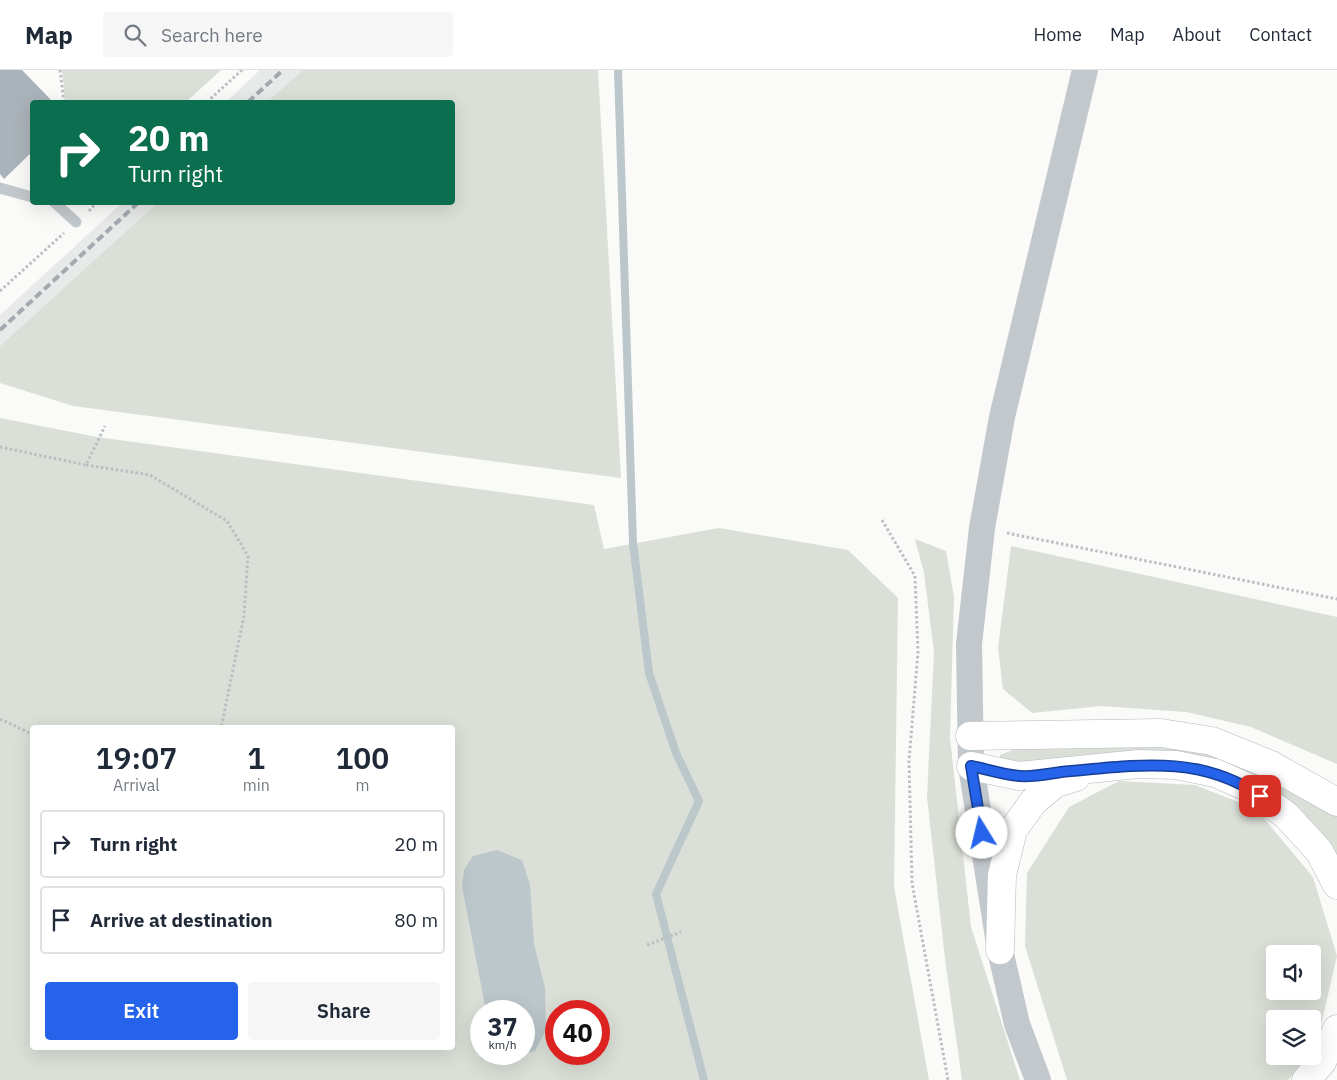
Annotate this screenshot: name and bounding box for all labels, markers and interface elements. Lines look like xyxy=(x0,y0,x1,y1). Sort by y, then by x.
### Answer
search box xyxy=(103,12,453,57)
text: Map xyxy=(25,19,73,51)
icon: search xyxy=(121,21,149,49)
text: Search here xyxy=(161,23,263,47)
text: Home xyxy=(1034,23,1082,46)
text: Map xyxy=(1110,23,1145,46)
text: About xyxy=(1173,23,1221,46)
text: Contact xyxy=(1249,23,1312,46)
text: 20 m xyxy=(128,115,210,161)
icon: right xyxy=(45,120,110,185)
text: Turn right xyxy=(128,159,223,188)
text: 19:07 xyxy=(96,738,177,777)
text: 1 xyxy=(247,738,265,777)
text: 100 xyxy=(335,738,389,777)
text: Arrival xyxy=(113,775,160,795)
text: min xyxy=(243,775,270,795)
text: m xyxy=(355,775,369,795)
pin xyxy=(1239,775,1281,817)
icon: arrive xyxy=(1246,782,1274,810)
position arrow xyxy=(955,806,1007,858)
icon: right xyxy=(47,830,75,858)
text: Turn right xyxy=(90,832,177,856)
text: 20 m xyxy=(394,832,438,856)
icon: arrive xyxy=(47,906,75,934)
text: Arrive at destination xyxy=(90,908,273,932)
text: 80 m xyxy=(394,908,438,932)
map controls xyxy=(1266,945,1321,1065)
button: sound xyxy=(1266,945,1321,1000)
button: Exit xyxy=(45,982,238,1040)
button: Share xyxy=(248,982,440,1040)
speed limit sign: 40 xyxy=(545,1000,610,1065)
text: 37 xyxy=(487,1010,518,1043)
button: layers xyxy=(1266,1010,1321,1065)
text: km/h xyxy=(488,1037,517,1052)

